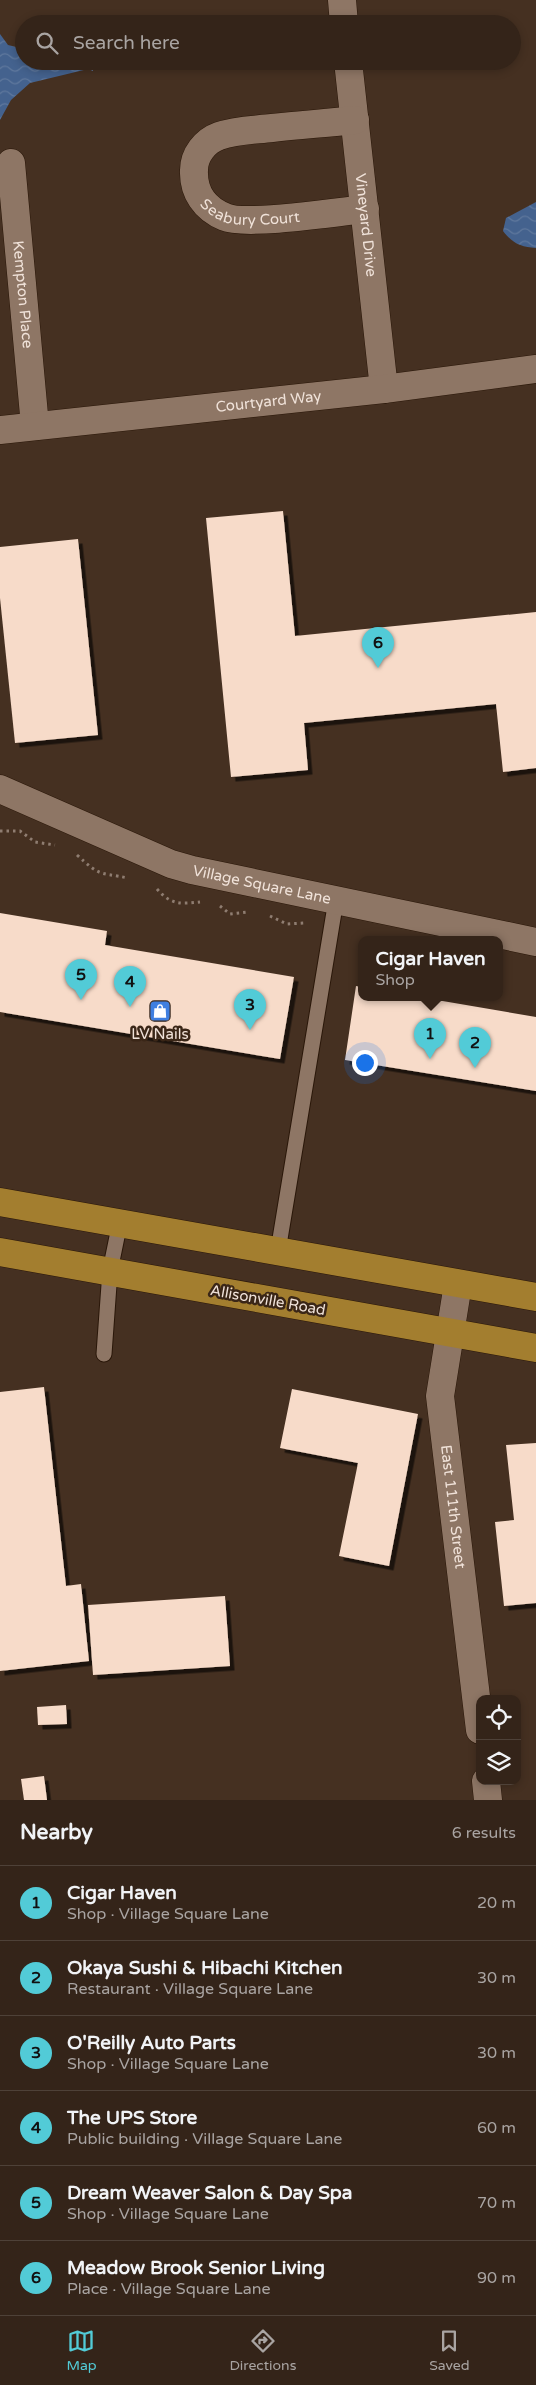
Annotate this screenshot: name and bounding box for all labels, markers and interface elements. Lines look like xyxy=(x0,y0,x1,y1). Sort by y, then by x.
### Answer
search box xyxy=(15,15,521,70)
icon: search xyxy=(33,29,61,57)
text: Search here xyxy=(73,32,180,54)
street label: Vineyard Drive xyxy=(351,172,381,278)
street label: Seabury Court xyxy=(196,195,301,229)
street label: Kempton Place xyxy=(9,240,37,349)
street label: Courtyard Way xyxy=(215,387,322,416)
pin: 6 xyxy=(362,627,394,668)
street label: Village Square Lane xyxy=(191,861,333,908)
popup xyxy=(358,936,503,1001)
text: Cigar Haven xyxy=(376,948,485,970)
pin: 5 xyxy=(65,959,97,1000)
pin: 4 xyxy=(114,966,146,1007)
text: Shop xyxy=(376,970,415,990)
pin: 3 xyxy=(234,989,266,1030)
shop icon: LV Nails xyxy=(148,999,172,1023)
pin: 1 xyxy=(414,1018,446,1059)
place label: LV Nails xyxy=(131,1025,189,1043)
pin: 2 xyxy=(459,1027,491,1068)
your location xyxy=(352,1050,378,1076)
street label: Allisonville Road xyxy=(209,1281,327,1319)
street label: East 111th Street xyxy=(437,1444,470,1570)
map controls xyxy=(476,1695,521,1785)
button: locate xyxy=(476,1695,521,1740)
button: layers xyxy=(476,1740,521,1785)
text: Nearby xyxy=(20,1820,93,1845)
text: 6 results xyxy=(452,1823,516,1843)
text: Cigar Haven xyxy=(67,1882,177,1904)
text: 1 xyxy=(31,1893,41,1913)
text: 20 m xyxy=(477,1893,516,1913)
text: Shop · Village Square Lane xyxy=(67,1904,269,1924)
text: Okaya Sushi & Hibachi Kitchen xyxy=(67,1957,342,1979)
text: 2 xyxy=(31,1968,41,1988)
text: 30 m xyxy=(477,1968,516,1988)
text: Restaurant · Village Square Lane xyxy=(67,1979,313,1999)
text: O'Reilly Auto Parts xyxy=(67,2032,236,2054)
text: 3 xyxy=(31,2043,41,2063)
text: 30 m xyxy=(477,2043,516,2063)
text: Shop · Village Square Lane xyxy=(67,2054,269,2074)
text: The UPS Store xyxy=(67,2107,197,2129)
text: 4 xyxy=(31,2118,41,2138)
text: 60 m xyxy=(477,2118,516,2138)
text: Public building · Village Square Lane xyxy=(67,2129,342,2149)
text: Dream Weaver Salon & Day Spa xyxy=(67,2182,352,2204)
text: 5 xyxy=(31,2193,41,2213)
text: 70 m xyxy=(477,2193,516,2213)
text: Shop · Village Square Lane xyxy=(67,2204,269,2224)
text: Meadow Brook Senior Living xyxy=(67,2257,325,2279)
text: 6 xyxy=(31,2268,41,2288)
text: 90 m xyxy=(477,2268,516,2288)
text: Place · Village Square Lane xyxy=(67,2279,271,2299)
tab: Map xyxy=(66,2327,97,2374)
tab: Directions xyxy=(229,2327,296,2374)
tab: Saved xyxy=(429,2327,470,2374)

